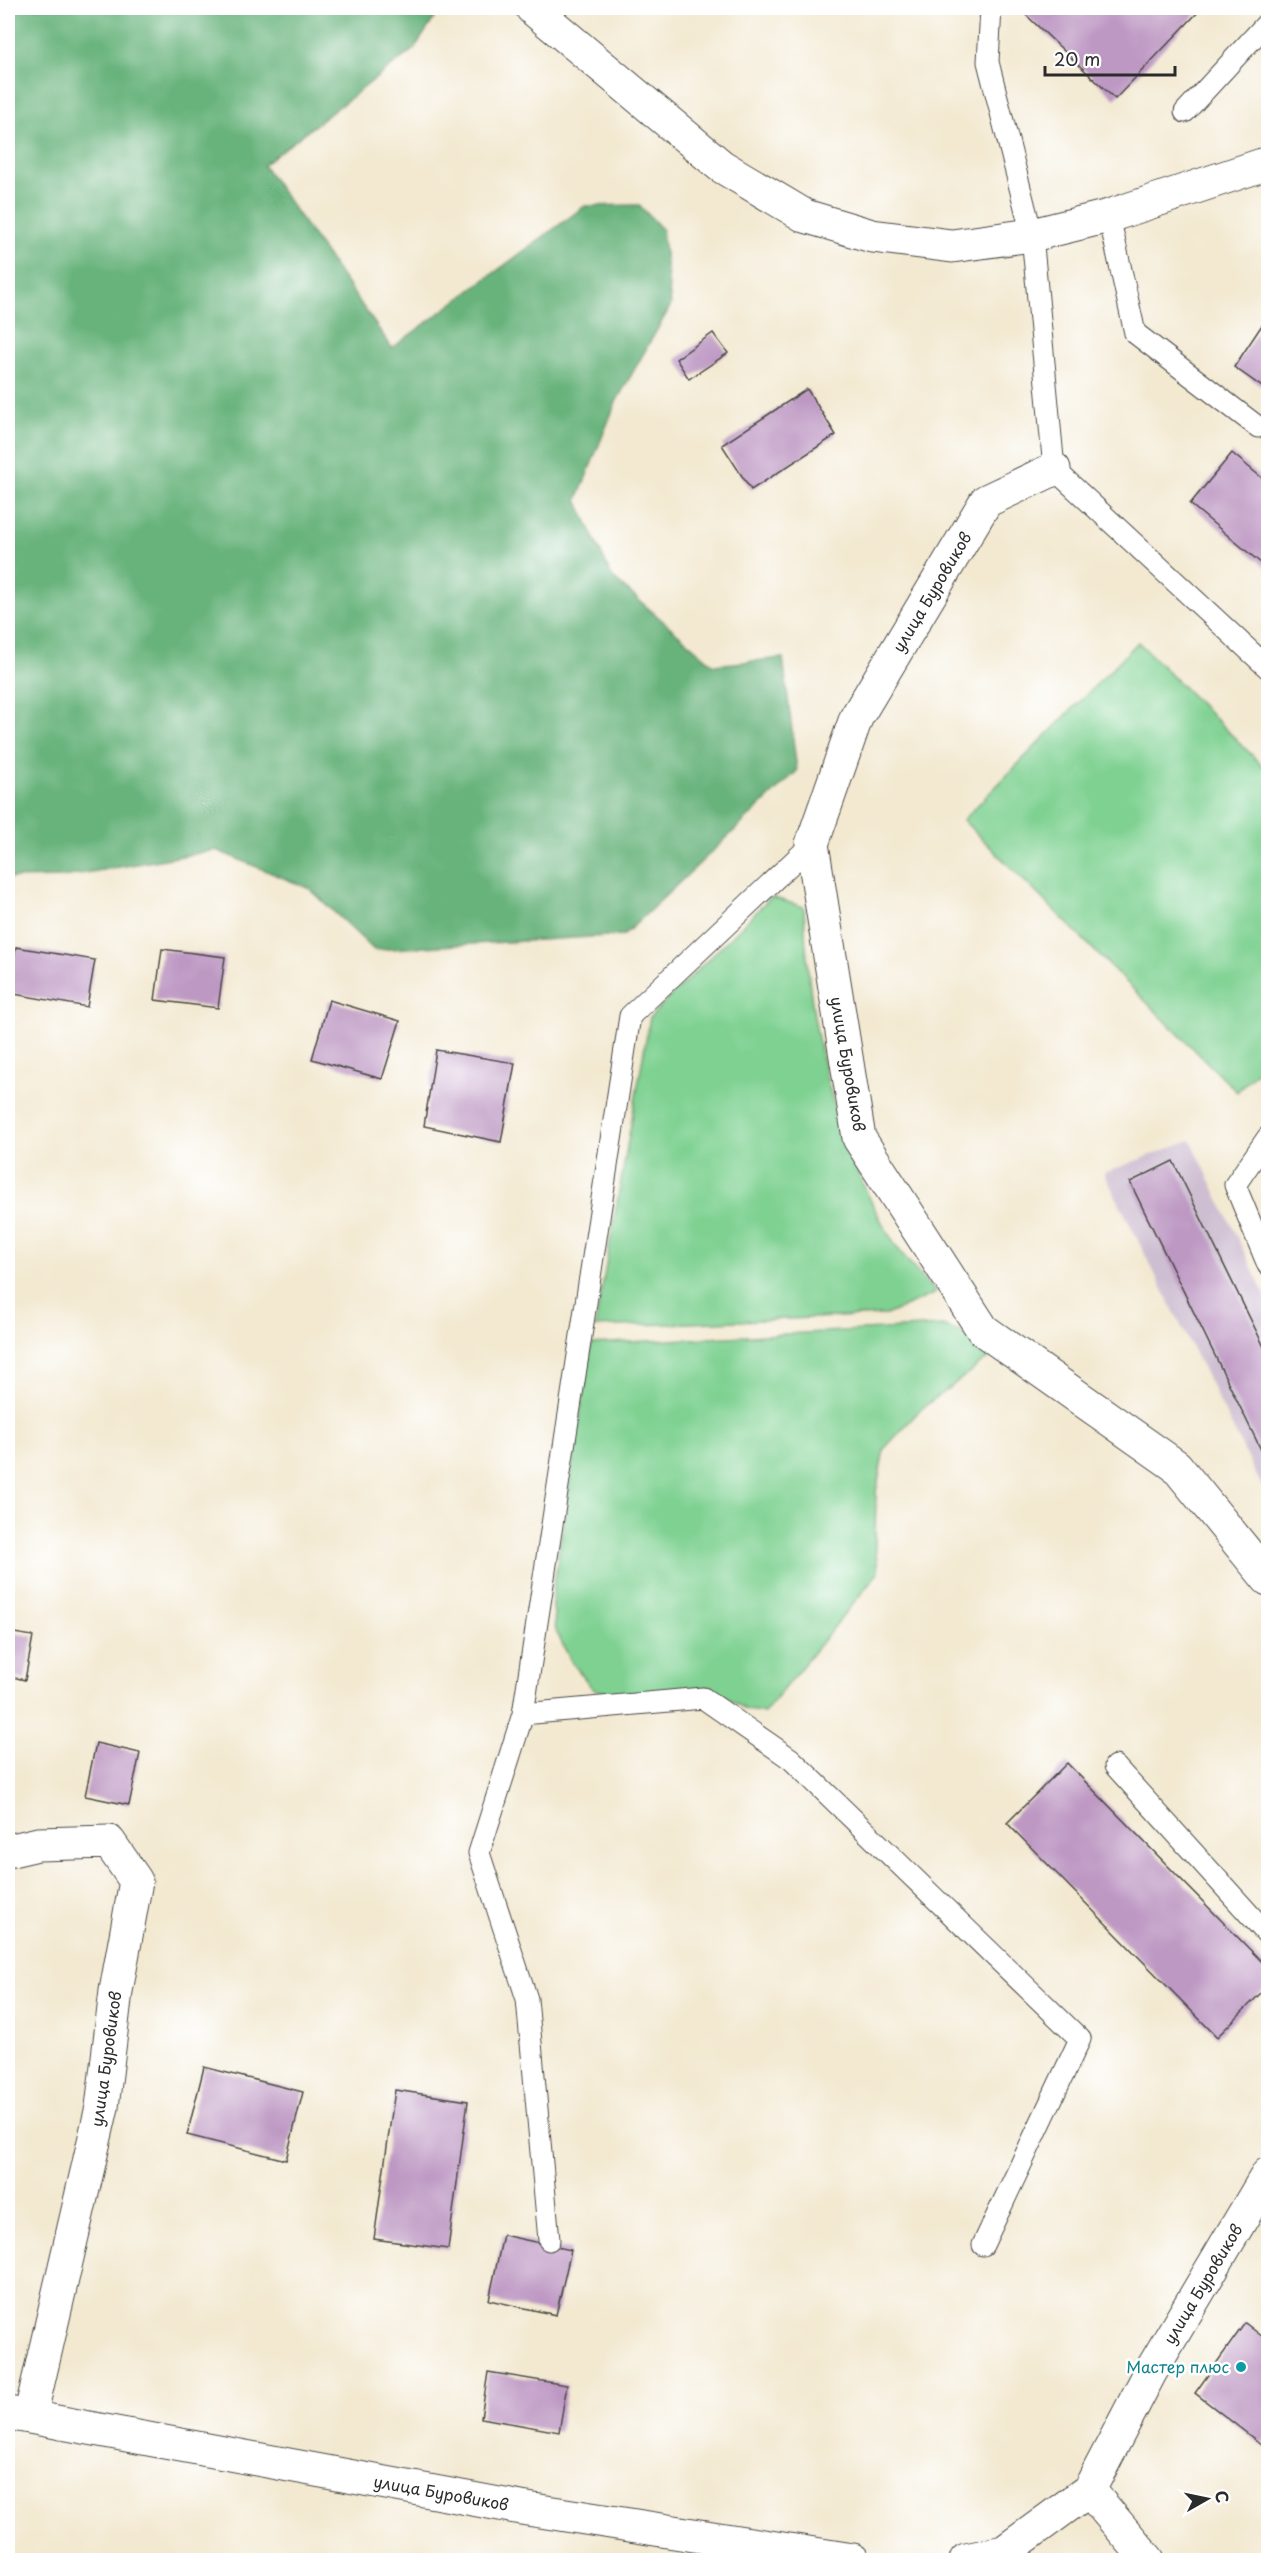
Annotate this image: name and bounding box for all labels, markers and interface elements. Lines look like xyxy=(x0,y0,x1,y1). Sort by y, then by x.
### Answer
scale bar xyxy=(1045,39,1176,77)
text: 20 m xyxy=(1054,45,1100,72)
street label: улица Буровиков xyxy=(886,527,977,656)
street label: улица Буровиков xyxy=(825,994,873,1133)
street label: улица Буровиков xyxy=(84,1989,126,2128)
street label: улица Буровиков xyxy=(1157,2219,1248,2348)
place label: Мастер плюс xyxy=(1126,2354,1229,2378)
marker: Мастер плюс xyxy=(1234,2360,1248,2374)
street label: улица Буровиков xyxy=(372,2468,511,2516)
north arrow xyxy=(1177,2469,1237,2529)
text: С xyxy=(1210,2489,1236,2504)

